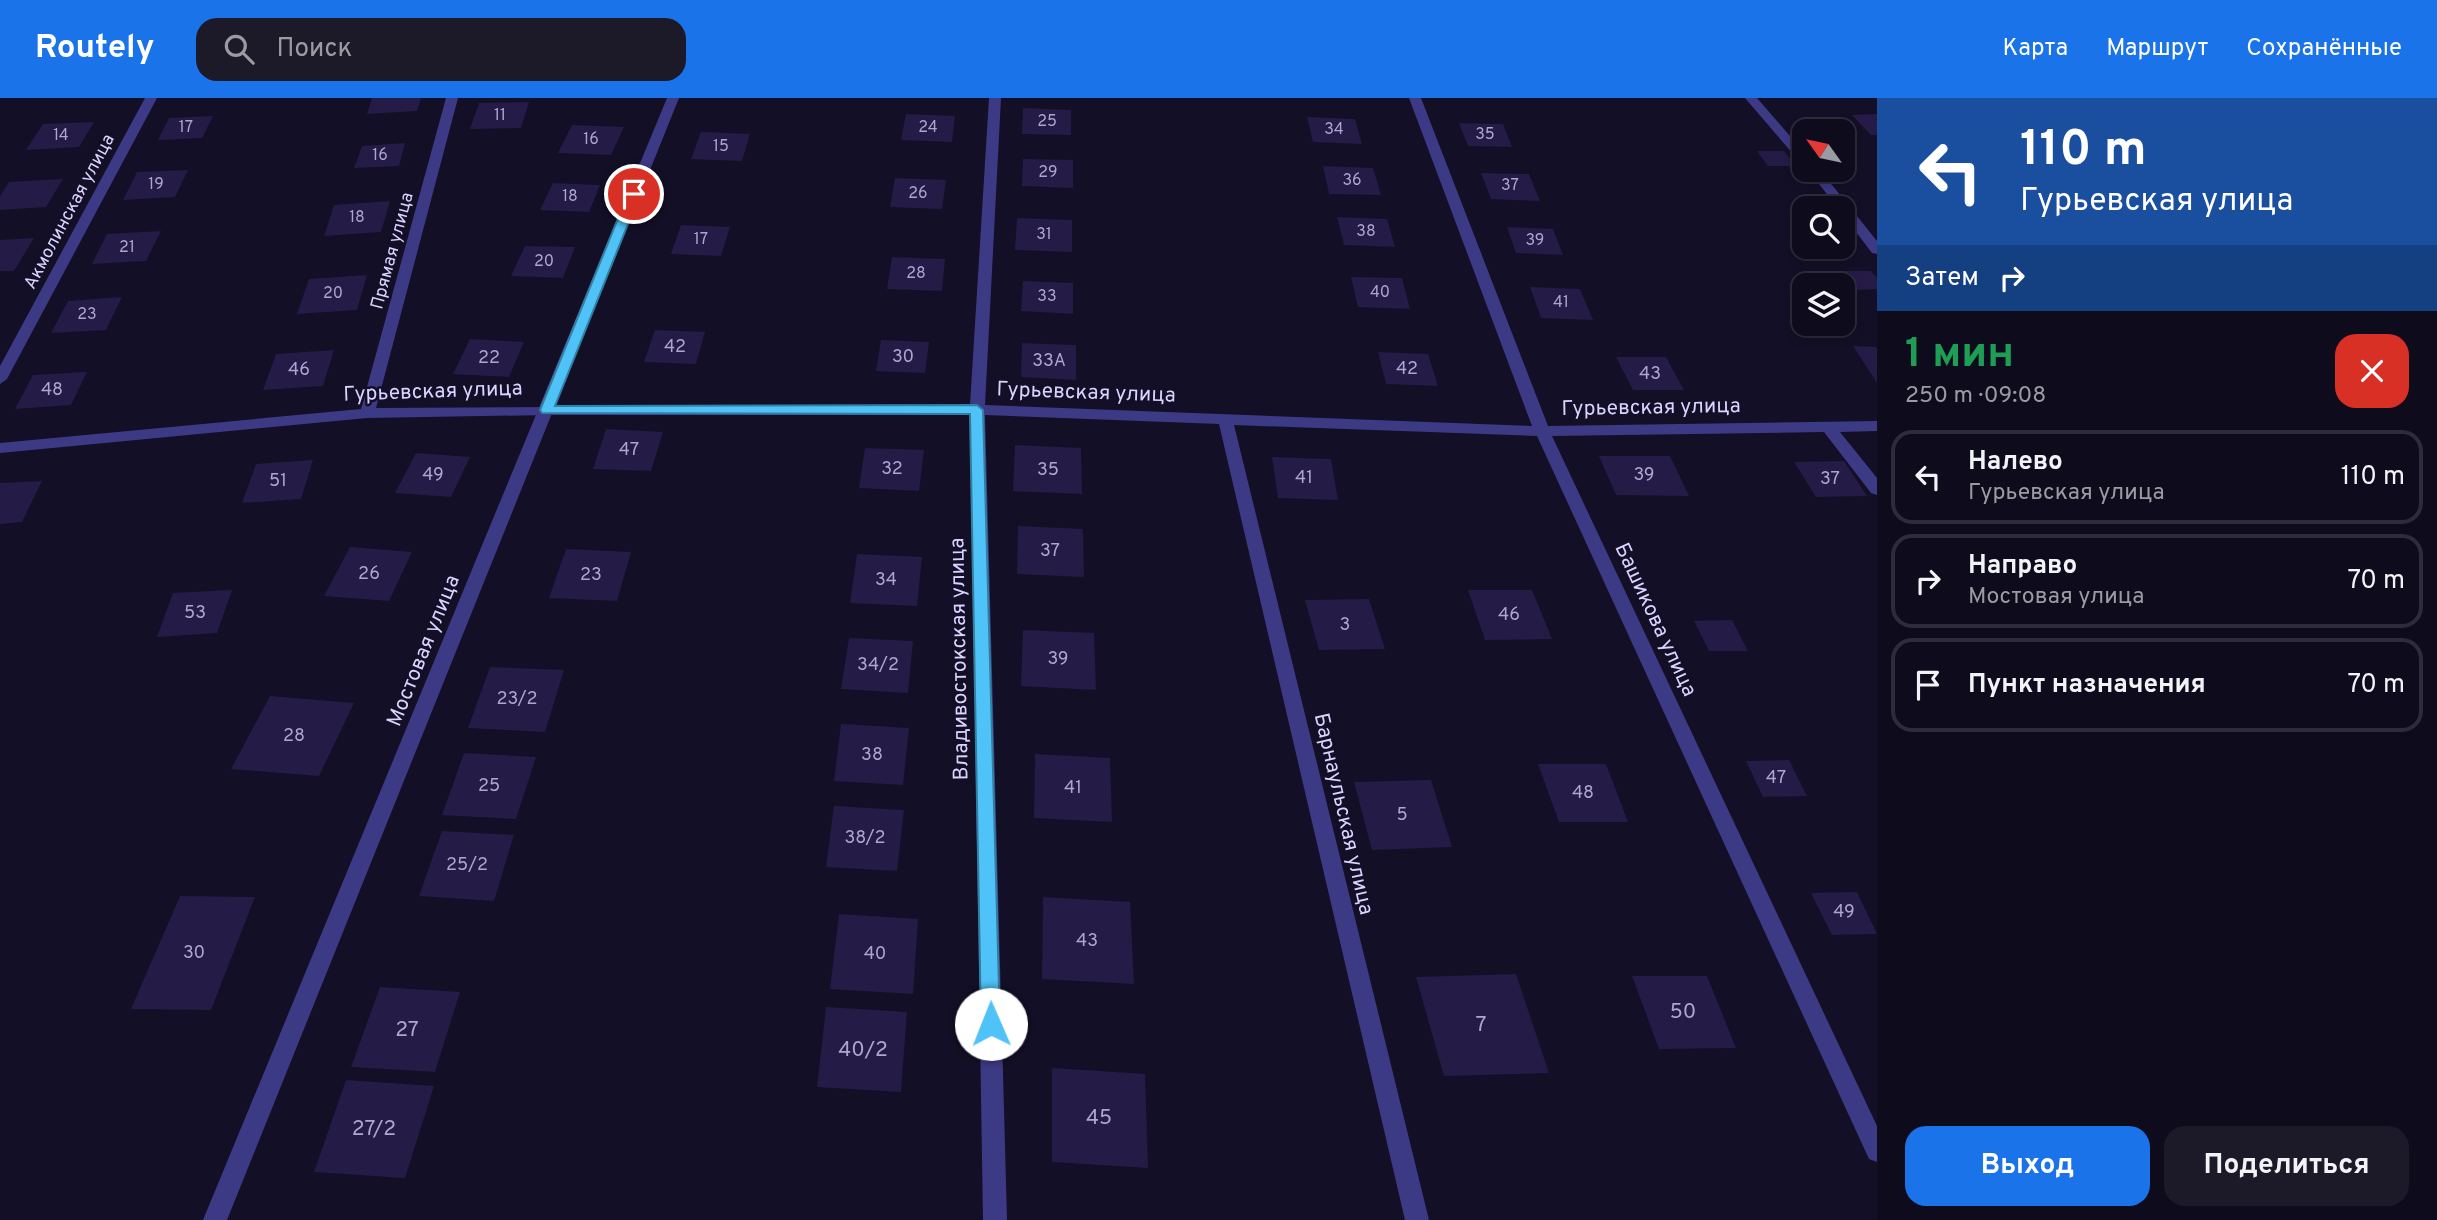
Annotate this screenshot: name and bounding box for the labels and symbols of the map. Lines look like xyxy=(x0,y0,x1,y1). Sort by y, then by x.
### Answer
house number: 11 xyxy=(494,106,506,126)
house number: 25 xyxy=(1037,112,1057,132)
house number: 17 xyxy=(179,118,193,138)
house number: 24 xyxy=(918,118,938,138)
north arrow xyxy=(1792,119,1855,182)
house number: 34 xyxy=(1324,120,1344,140)
house number: 35 xyxy=(1475,125,1495,145)
house number: 14 xyxy=(53,126,69,146)
street label: Акмолинская улица xyxy=(19,130,121,294)
house number: 16 xyxy=(583,130,599,150)
house number: 15 xyxy=(713,137,729,157)
house number: 16 xyxy=(372,146,388,166)
house number: 29 xyxy=(1038,163,1058,183)
pin xyxy=(604,164,664,224)
house number: 36 xyxy=(1342,171,1362,191)
house number: 19 xyxy=(148,175,164,195)
house number: 37 xyxy=(1501,176,1519,196)
house number: 26 xyxy=(908,184,928,204)
house number: 18 xyxy=(562,187,578,207)
street label: Прямая улица xyxy=(366,190,420,312)
house number: 18 xyxy=(349,208,365,228)
house number: 38 xyxy=(1356,222,1376,242)
house number: 31 xyxy=(1036,225,1052,245)
house number: 17 xyxy=(694,230,708,250)
house number: 39 xyxy=(1526,231,1544,251)
house number: 21 xyxy=(119,238,135,258)
house number: 20 xyxy=(534,252,554,272)
house number: 28 xyxy=(906,264,926,284)
house number: 40 xyxy=(1370,283,1390,303)
house number: 20 xyxy=(323,284,343,304)
house number: 33 xyxy=(1037,287,1057,307)
house number: 41 xyxy=(1553,293,1569,313)
house number: 23 xyxy=(77,305,97,325)
house number: 42 xyxy=(664,336,686,359)
house number: 30 xyxy=(892,346,914,369)
house number: 22 xyxy=(478,347,500,370)
house number: 33А xyxy=(1032,350,1066,373)
house number: 42 xyxy=(1396,358,1418,381)
house number: 46 xyxy=(288,359,310,382)
house number: 43 xyxy=(1639,363,1661,386)
street label: Гурьевская улица xyxy=(343,375,523,409)
street label: Гурьевская улица xyxy=(996,376,1176,410)
house number: 48 xyxy=(41,379,63,402)
street label: Гурьевская улица xyxy=(1561,393,1741,423)
house number: 47 xyxy=(619,439,639,462)
house number: 32 xyxy=(881,458,903,481)
house number: 35 xyxy=(1037,459,1059,482)
house number: 49 xyxy=(422,464,444,487)
house number: 39 xyxy=(1633,464,1655,487)
house number: 41 xyxy=(1295,467,1313,490)
house number: 37 xyxy=(1820,468,1840,491)
house number: 51 xyxy=(269,470,287,493)
street label: Владивостокская улица xyxy=(944,537,976,781)
street label: Башикова улица xyxy=(1608,539,1702,701)
house number: 37 xyxy=(1040,540,1060,563)
house number: 26 xyxy=(358,563,380,586)
house number: 23 xyxy=(580,564,602,587)
house number: 34 xyxy=(875,569,897,592)
street label: Мостовая улица xyxy=(381,571,467,731)
house number: 53 xyxy=(184,602,206,625)
house number: 46 xyxy=(1498,604,1520,627)
house number: 3 xyxy=(1340,614,1350,637)
house number: 39 xyxy=(1047,648,1069,671)
house number: 34/2 xyxy=(857,654,899,677)
house number: 23/2 xyxy=(496,688,538,711)
street label: Барнаульская улица xyxy=(1307,710,1379,918)
house number: 28 xyxy=(283,725,305,748)
house number: 38 xyxy=(861,744,883,767)
house number: 47 xyxy=(1766,767,1786,790)
house number: 25 xyxy=(478,775,500,798)
house number: 41 xyxy=(1064,777,1082,800)
house number: 48 xyxy=(1572,782,1594,805)
house number: 5 xyxy=(1396,804,1408,827)
house number: 38/2 xyxy=(844,827,886,850)
house number: 25/2 xyxy=(446,854,488,877)
house number: 49 xyxy=(1833,901,1855,924)
house number: 43 xyxy=(1076,930,1098,953)
house number: 30 xyxy=(183,942,205,965)
house number: 40 xyxy=(864,943,886,966)
position arrow xyxy=(954,987,1028,1061)
house number: 50 xyxy=(1670,999,1696,1026)
house number: 7 xyxy=(1476,1012,1487,1039)
house number: 27 xyxy=(395,1017,419,1044)
house number: 40/2 xyxy=(838,1037,888,1064)
house number: 45 xyxy=(1086,1105,1112,1132)
house number: 27/2 xyxy=(352,1116,396,1143)

